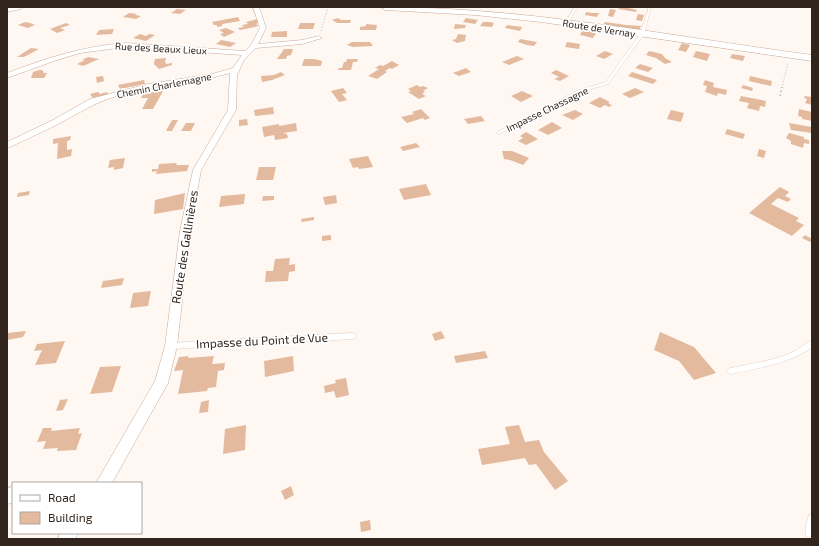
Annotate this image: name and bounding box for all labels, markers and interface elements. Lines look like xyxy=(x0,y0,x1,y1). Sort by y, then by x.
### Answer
street label: Route de Vernay xyxy=(562,16,637,40)
street label: Rue des Beaux Lieux xyxy=(115,40,208,56)
street label: Chemin Charlemagne xyxy=(115,70,213,100)
street label: Impasse Chassagne xyxy=(504,84,590,134)
street label: Route des Gallinières xyxy=(168,189,200,305)
street label: Impasse du Point de Vue xyxy=(196,330,328,350)
legend xyxy=(12,482,142,534)
text: Road xyxy=(48,490,76,504)
text: Building xyxy=(48,510,93,524)

